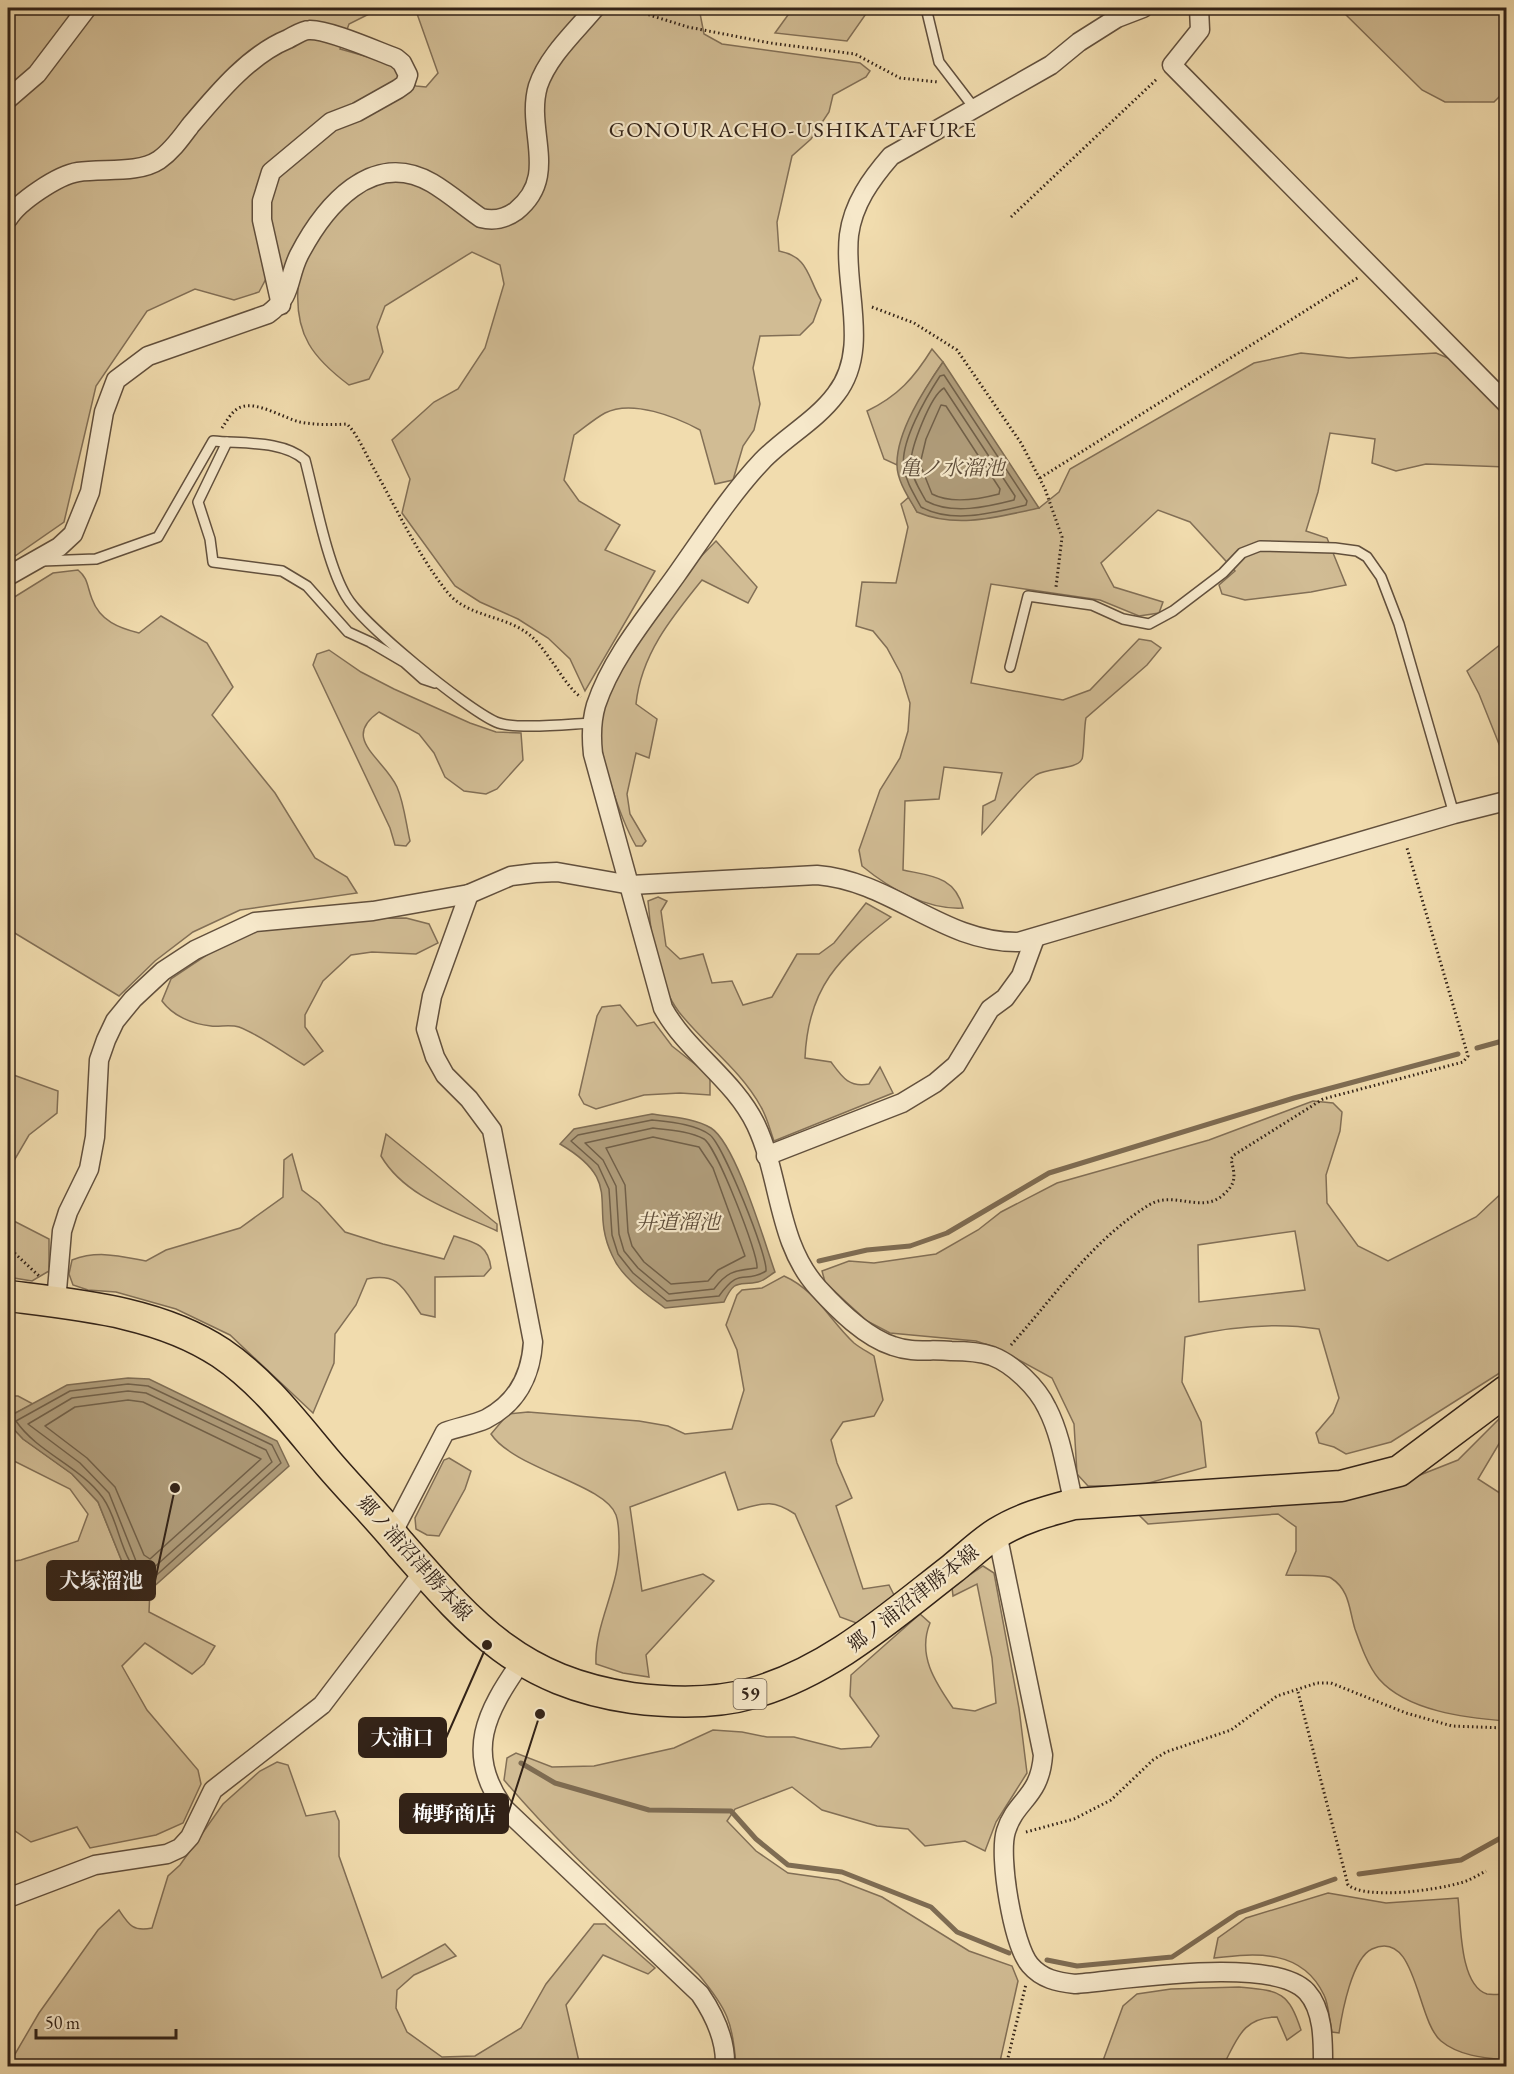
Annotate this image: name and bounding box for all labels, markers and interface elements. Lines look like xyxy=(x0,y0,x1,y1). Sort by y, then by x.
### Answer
district label: GONOURACHO-USHIKATAFURE xyxy=(609,115,977,144)
water label: 亀ノ水溜池 xyxy=(900,454,1006,481)
water label: 井道溜池 xyxy=(636,1208,722,1235)
street label: 郷ノ浦沼津勝本線 xyxy=(352,1490,478,1626)
street label: 郷ノ浦沼津勝本線 xyxy=(842,1539,984,1657)
callout: 犬塚溜池 xyxy=(47,1561,155,1600)
text: 犬塚溜池 xyxy=(59,1567,143,1594)
road number: 59 xyxy=(734,1679,766,1709)
callout: 大浦口 xyxy=(359,1718,446,1757)
text: 大浦口 xyxy=(371,1724,434,1751)
callout: 梅野商店 xyxy=(400,1794,508,1833)
text: 梅野商店 xyxy=(412,1800,496,1827)
scale bar xyxy=(36,2002,176,2040)
text: 50 m xyxy=(45,2011,80,2034)

